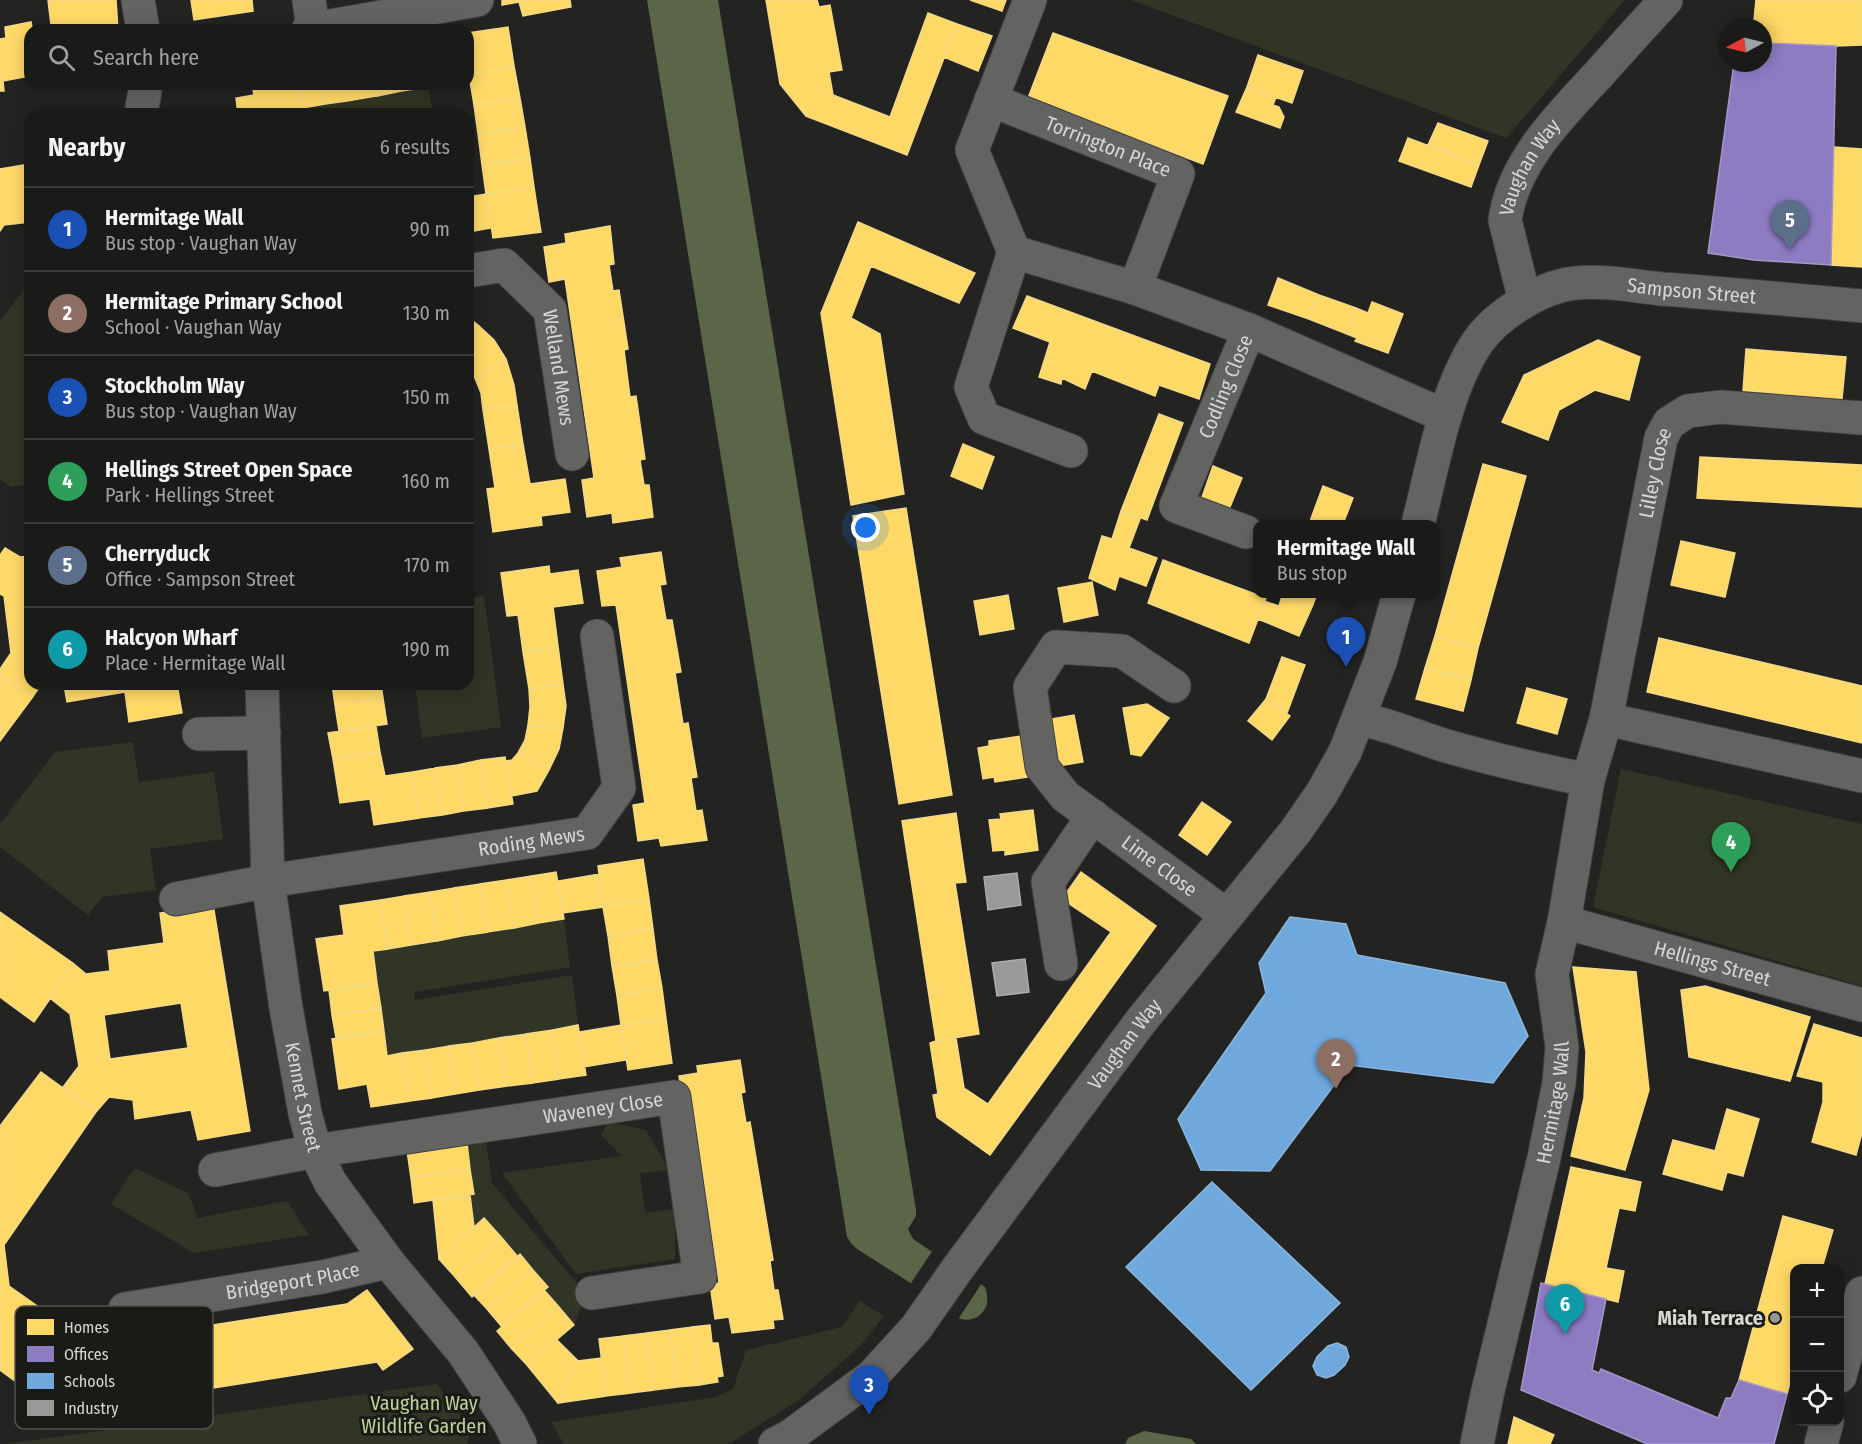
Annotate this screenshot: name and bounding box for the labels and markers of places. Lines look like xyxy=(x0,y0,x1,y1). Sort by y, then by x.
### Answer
pin: 5 xyxy=(1770,200,1810,250)
pin: 1 xyxy=(1326,618,1366,667)
pin: 4 xyxy=(1712,822,1750,872)
pin: 2 xyxy=(1316,1040,1356,1089)
pin: 6 xyxy=(1546,1284,1584,1334)
place label: Miah Terrace xyxy=(1658,1306,1763,1330)
marker: Miah Terrace xyxy=(1768,1311,1782,1325)
pin: 3 xyxy=(850,1366,888,1415)

